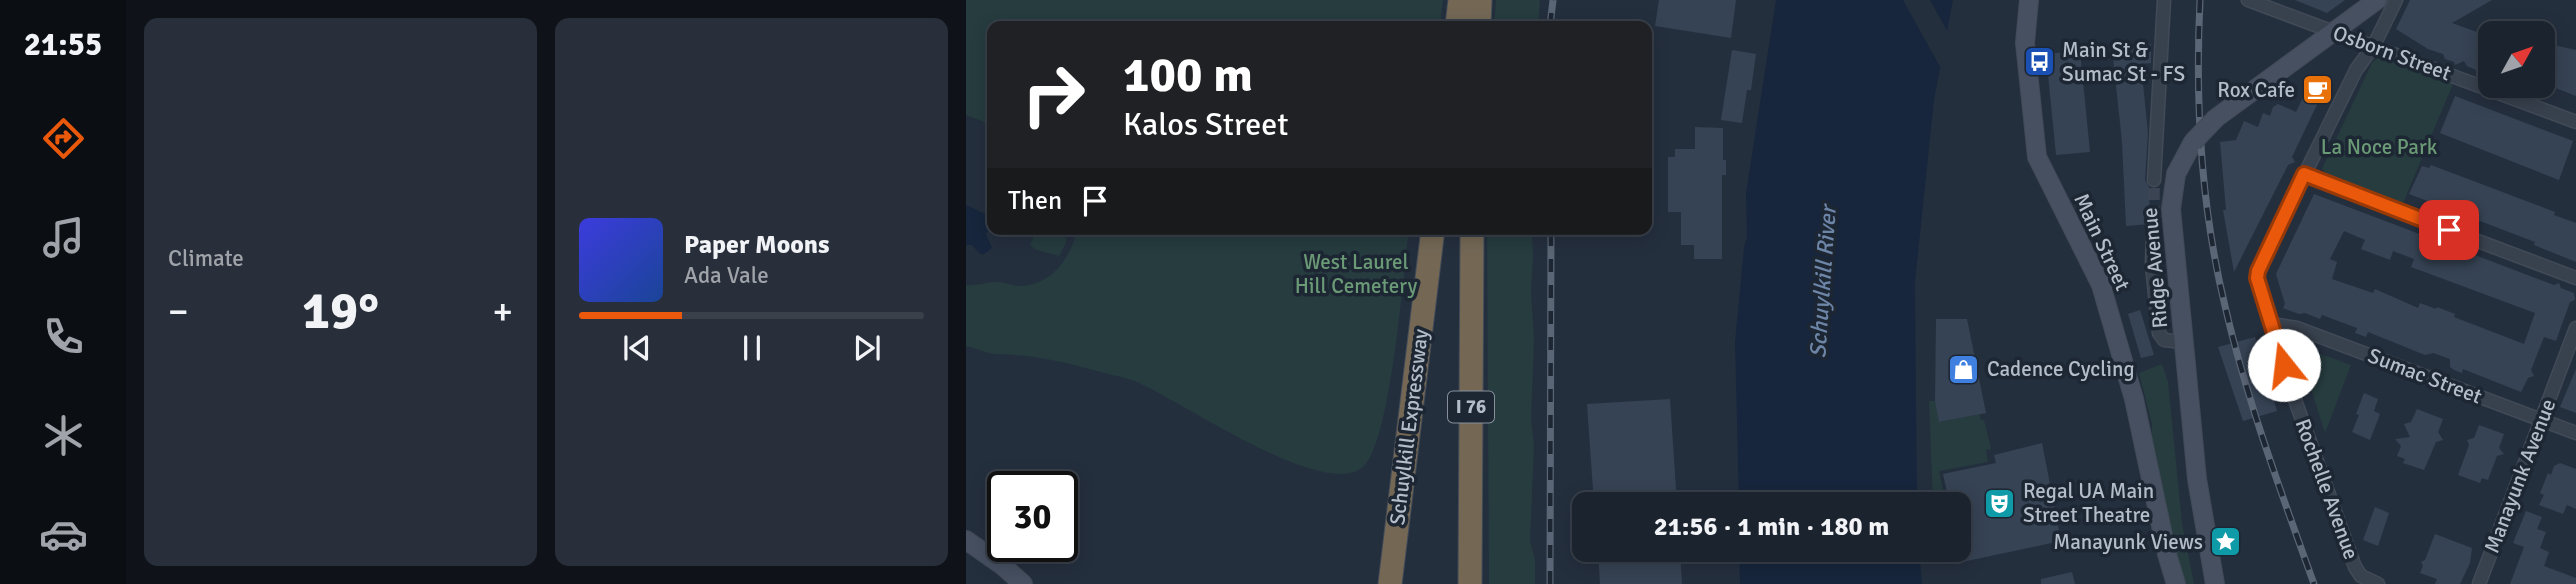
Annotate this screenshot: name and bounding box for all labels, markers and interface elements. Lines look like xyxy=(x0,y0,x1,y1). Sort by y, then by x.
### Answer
street label: Osborn Street xyxy=(2330,20,2454,86)
north arrow xyxy=(2478,21,2555,98)
map controls xyxy=(2478,21,2555,98)
text: 21:55 xyxy=(24,25,102,64)
place label: Main St & Sumac St - FS xyxy=(2062,37,2185,87)
text: 100 m xyxy=(1123,45,1253,105)
bus stop icon: Main St & Sumac St - FS xyxy=(2022,45,2056,79)
icon: right xyxy=(1008,49,1099,140)
cafe icon: Rox Cafe xyxy=(2301,73,2335,107)
place label: Rox Cafe xyxy=(2217,77,2295,103)
text: Kalos Street xyxy=(1123,105,1288,144)
icon: directions xyxy=(39,114,88,163)
park label: La Noce Park xyxy=(2321,134,2438,160)
icon: arrive xyxy=(1076,182,1114,220)
text: Then xyxy=(1008,185,1062,217)
street label: Main Street xyxy=(2068,189,2136,295)
pin xyxy=(2419,200,2479,260)
water label: Schuylkill River xyxy=(1803,202,1843,359)
street label: Ridge Avenue xyxy=(2137,206,2173,330)
icon: arrive xyxy=(2430,211,2468,249)
icon: music xyxy=(39,213,88,262)
text: Paper Moons xyxy=(684,229,830,261)
text: Climate xyxy=(168,244,244,273)
park label: West Laurel Hill Cemetery xyxy=(1295,249,1417,299)
text: Ada Vale xyxy=(684,261,769,290)
text: 19° xyxy=(302,279,379,343)
text: − xyxy=(168,288,189,335)
text: + xyxy=(492,288,513,335)
icon: phone xyxy=(39,312,88,361)
street label: Schuylkill Expressway xyxy=(1384,327,1434,527)
position arrow xyxy=(2247,328,2321,402)
icon: previous xyxy=(618,329,656,367)
icon: pause xyxy=(733,329,771,367)
icon: next xyxy=(848,329,886,367)
street label: Sumac Street xyxy=(2364,342,2486,410)
shop icon: Cadence Cycling xyxy=(1947,352,1981,386)
place label: Cadence Cycling xyxy=(1987,356,2135,382)
road number: I 76 xyxy=(1448,392,1494,422)
street label: Manayunk Avenue xyxy=(2479,395,2561,557)
icon: climate xyxy=(39,411,88,460)
street label: Rochelle Avenue xyxy=(2290,415,2364,563)
speed limit sign: 30 xyxy=(987,471,1078,562)
place label: Regal UA Main Street Theatre xyxy=(2023,478,2154,528)
theatre icon: Regal UA Main Street Theatre xyxy=(1983,486,2017,520)
icon: car xyxy=(39,510,88,559)
text: 21:56 · 1 min · 180 m xyxy=(1654,511,1889,543)
place icon: Manayunk Views xyxy=(2209,525,2243,559)
place label: Manayunk Views xyxy=(2053,529,2203,555)

